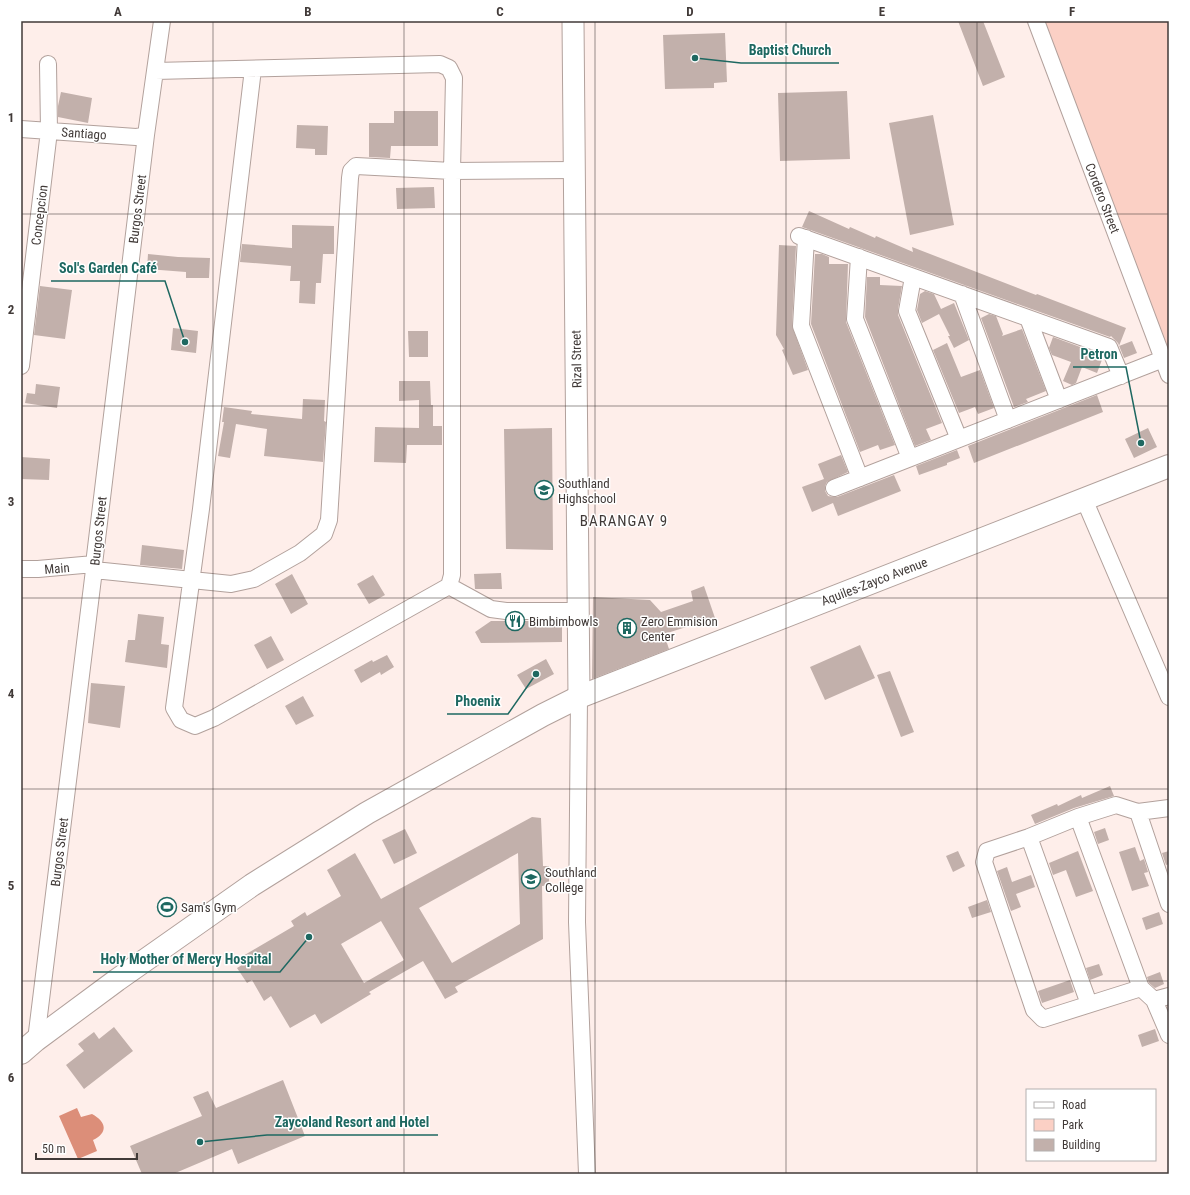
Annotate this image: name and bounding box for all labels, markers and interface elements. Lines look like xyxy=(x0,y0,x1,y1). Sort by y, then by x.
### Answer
text: A xyxy=(114,4,122,19)
text: B xyxy=(304,4,312,19)
text: C xyxy=(496,4,504,19)
text: D xyxy=(686,4,694,19)
text: E xyxy=(879,4,886,19)
text: F xyxy=(1069,4,1075,19)
callout: Baptist Church xyxy=(741,37,839,63)
text: Baptist Church xyxy=(749,42,831,58)
text: 1 xyxy=(8,110,14,125)
street label: Santiago xyxy=(61,124,107,143)
street label: Cordero Street xyxy=(1082,161,1123,236)
street label: Burgos Street xyxy=(126,173,149,244)
street label: Concepcion xyxy=(28,184,51,246)
callout: Sol's Garden Café xyxy=(51,255,165,281)
text: Sol's Garden Café xyxy=(59,260,157,276)
text: 2 xyxy=(8,302,15,317)
street label: Rizal Street xyxy=(568,330,585,388)
callout: Petron xyxy=(1073,341,1126,367)
text: Petron xyxy=(1080,346,1118,362)
place label: Southland Highschool xyxy=(558,476,616,506)
school or university icon: Southland Highschool xyxy=(533,479,555,501)
text: 3 xyxy=(8,494,14,509)
street label: Burgos Street xyxy=(87,496,110,566)
district label: BARANGAY 9 xyxy=(580,512,668,530)
street label: Aquiles-Zayco Avenue xyxy=(819,554,929,609)
street label: Main xyxy=(44,560,70,577)
restaurant icon: Bimbimbowls xyxy=(504,610,526,632)
place label: Bimbimbowls xyxy=(529,614,598,629)
place label: Zero Emmision Center xyxy=(641,614,718,644)
building icon: Zero Emmision Center xyxy=(616,617,638,639)
text: 4 xyxy=(8,686,15,701)
callout: Phoenix xyxy=(447,688,508,714)
text: Phoenix xyxy=(455,693,501,709)
street label: Burgos Street xyxy=(48,816,71,887)
place label: Southland College xyxy=(545,865,597,895)
school or university icon: Southland College xyxy=(520,868,542,890)
text: 5 xyxy=(8,878,15,893)
sports icon: Sam's Gym xyxy=(156,896,178,918)
place label: Sam's Gym xyxy=(181,900,237,915)
callout: Holy Mother of Mercy Hospital xyxy=(93,946,280,972)
text: Holy Mother of Mercy Hospital xyxy=(100,951,272,967)
text: 6 xyxy=(8,1070,15,1085)
legend xyxy=(1026,1089,1156,1161)
text: Road xyxy=(1062,1098,1086,1112)
callout: Zaycoland Resort and Hotel xyxy=(267,1109,438,1135)
text: Zaycoland Resort and Hotel xyxy=(275,1114,429,1130)
text: Park xyxy=(1062,1118,1084,1132)
scale bar xyxy=(36,1135,137,1161)
text: Building xyxy=(1062,1138,1100,1152)
text: 50 m xyxy=(42,1142,66,1156)

